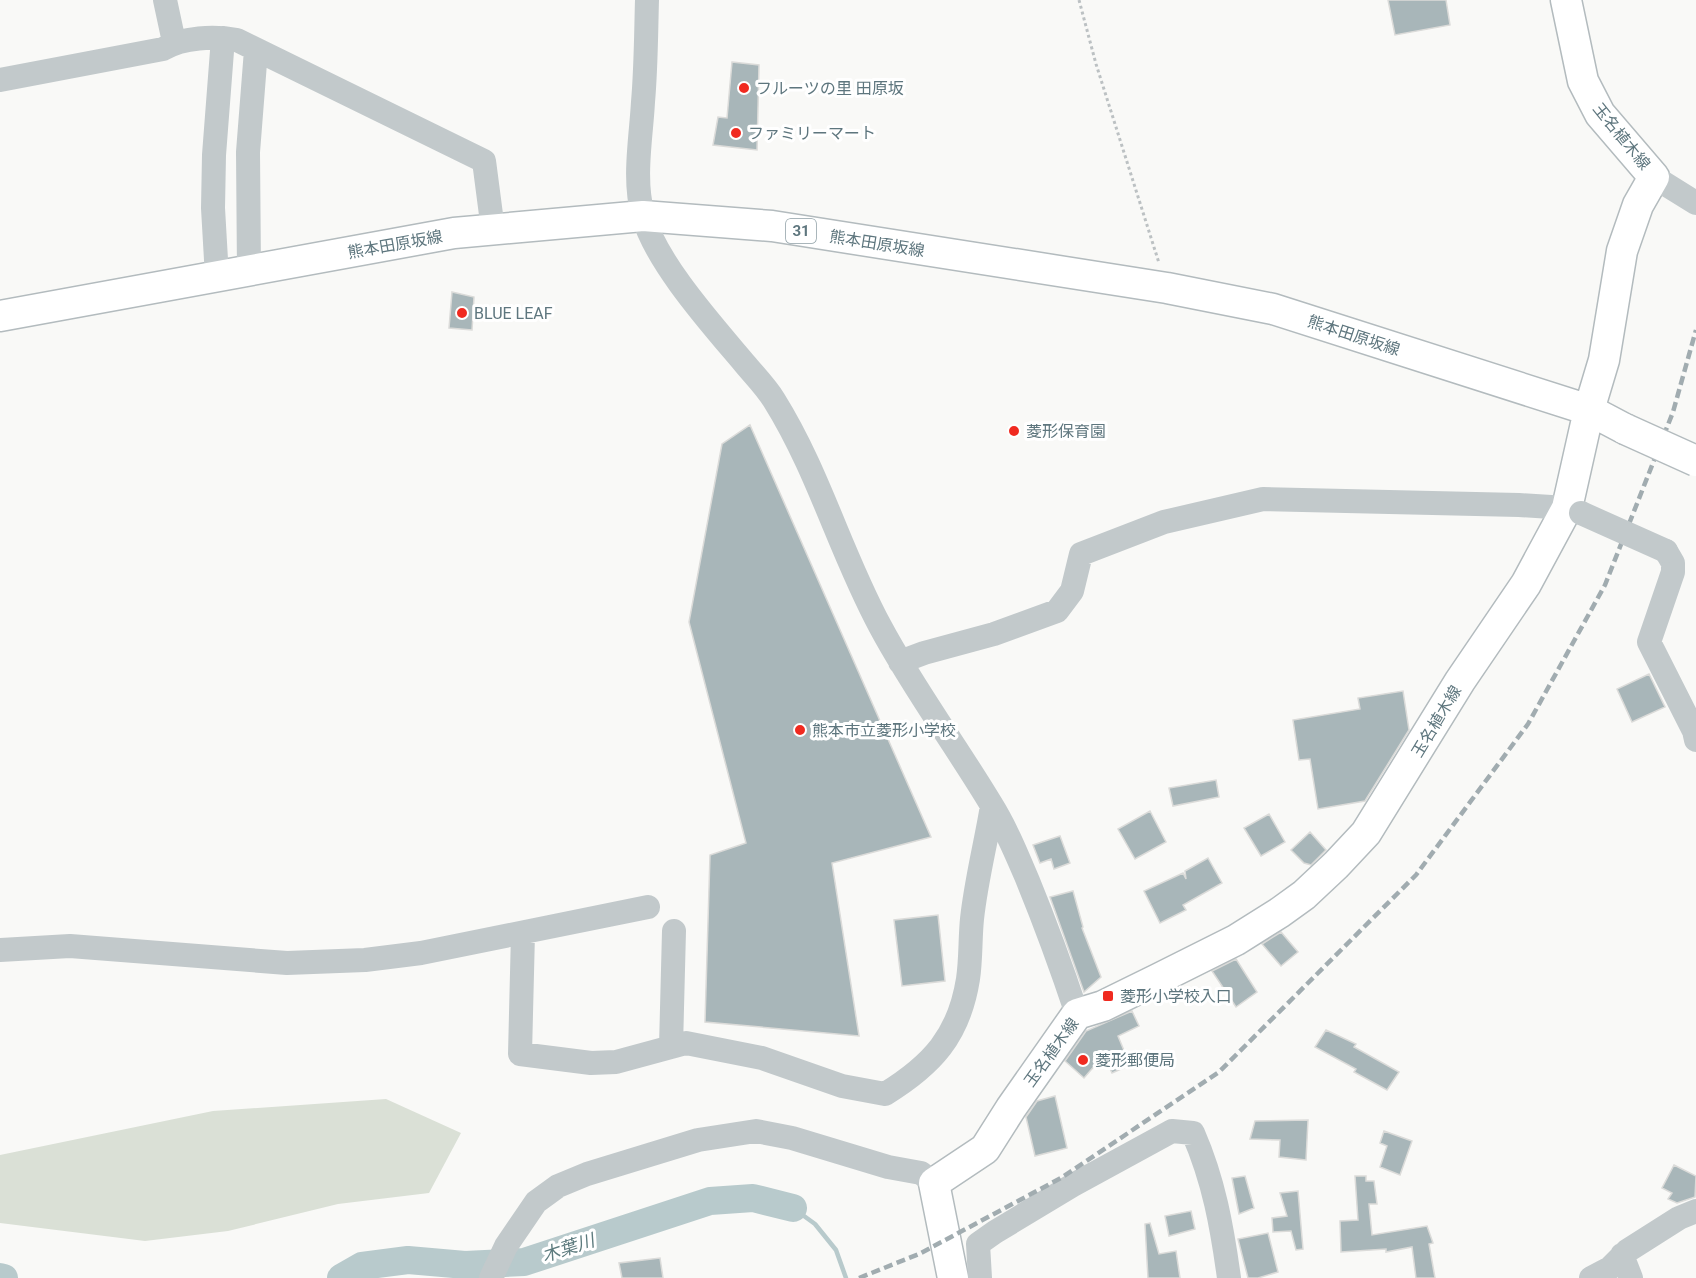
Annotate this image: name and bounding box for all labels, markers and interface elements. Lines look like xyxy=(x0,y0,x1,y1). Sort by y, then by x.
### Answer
place label: フルーツの里 田原坂 xyxy=(756,79,904,98)
marker: フルーツの里 田原坂 xyxy=(737,81,751,95)
street label: 玉名植木線 xyxy=(1589,99,1654,173)
place label: ファミリーマート xyxy=(748,124,876,143)
marker: ファミリーマート xyxy=(729,126,743,140)
road number: 31 xyxy=(786,219,816,243)
street label: 熊本田原坂線 xyxy=(346,227,444,262)
street label: 熊本田原坂線 xyxy=(828,227,926,260)
place label: BLUE LEAF xyxy=(474,304,553,323)
marker: BLUE LEAF xyxy=(455,306,469,320)
street label: 熊本田原坂線 xyxy=(1305,312,1402,359)
place label: 菱形保育園 xyxy=(1026,422,1106,441)
marker: 菱形保育園 xyxy=(1007,424,1021,438)
street label: 玉名植木線 xyxy=(1408,682,1465,760)
place label: 熊本市立菱形小学校 xyxy=(812,721,956,740)
marker: 熊本市立菱形小学校 xyxy=(793,723,807,737)
place label: 菱形小学校入口 xyxy=(1120,987,1232,1006)
marker: 菱形小学校入口 xyxy=(1101,989,1115,1003)
street label: 玉名植木線 xyxy=(1020,1014,1083,1090)
place label: 菱形郵便局 xyxy=(1095,1051,1175,1070)
marker: 菱形郵便局 xyxy=(1076,1053,1090,1067)
water label: 木葉川 xyxy=(539,1229,599,1266)

